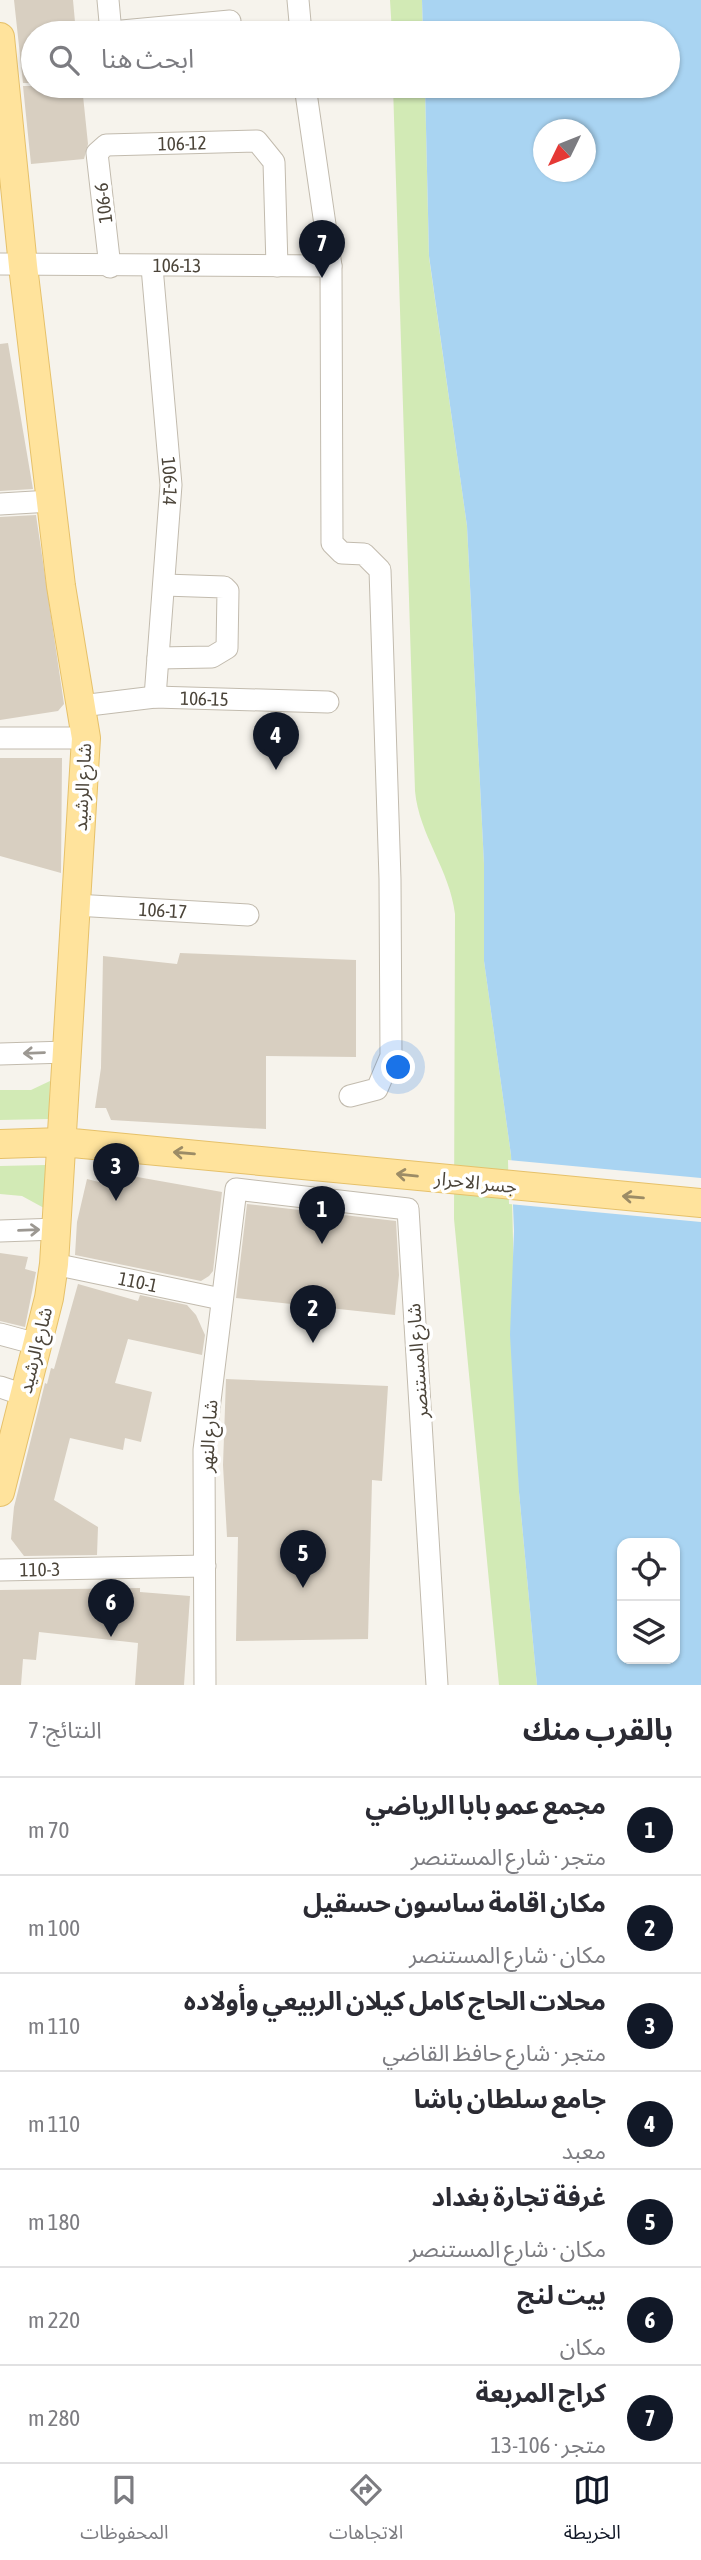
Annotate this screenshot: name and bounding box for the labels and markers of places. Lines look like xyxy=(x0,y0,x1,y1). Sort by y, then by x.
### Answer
pin: 7 xyxy=(299,220,345,278)
pin: 4 xyxy=(253,712,299,770)
pin: 3 xyxy=(93,1143,139,1201)
pin: 1 xyxy=(299,1186,345,1244)
pin: 2 xyxy=(290,1285,336,1343)
pin: 5 xyxy=(280,1530,326,1588)
pin: 6 xyxy=(88,1579,134,1637)

